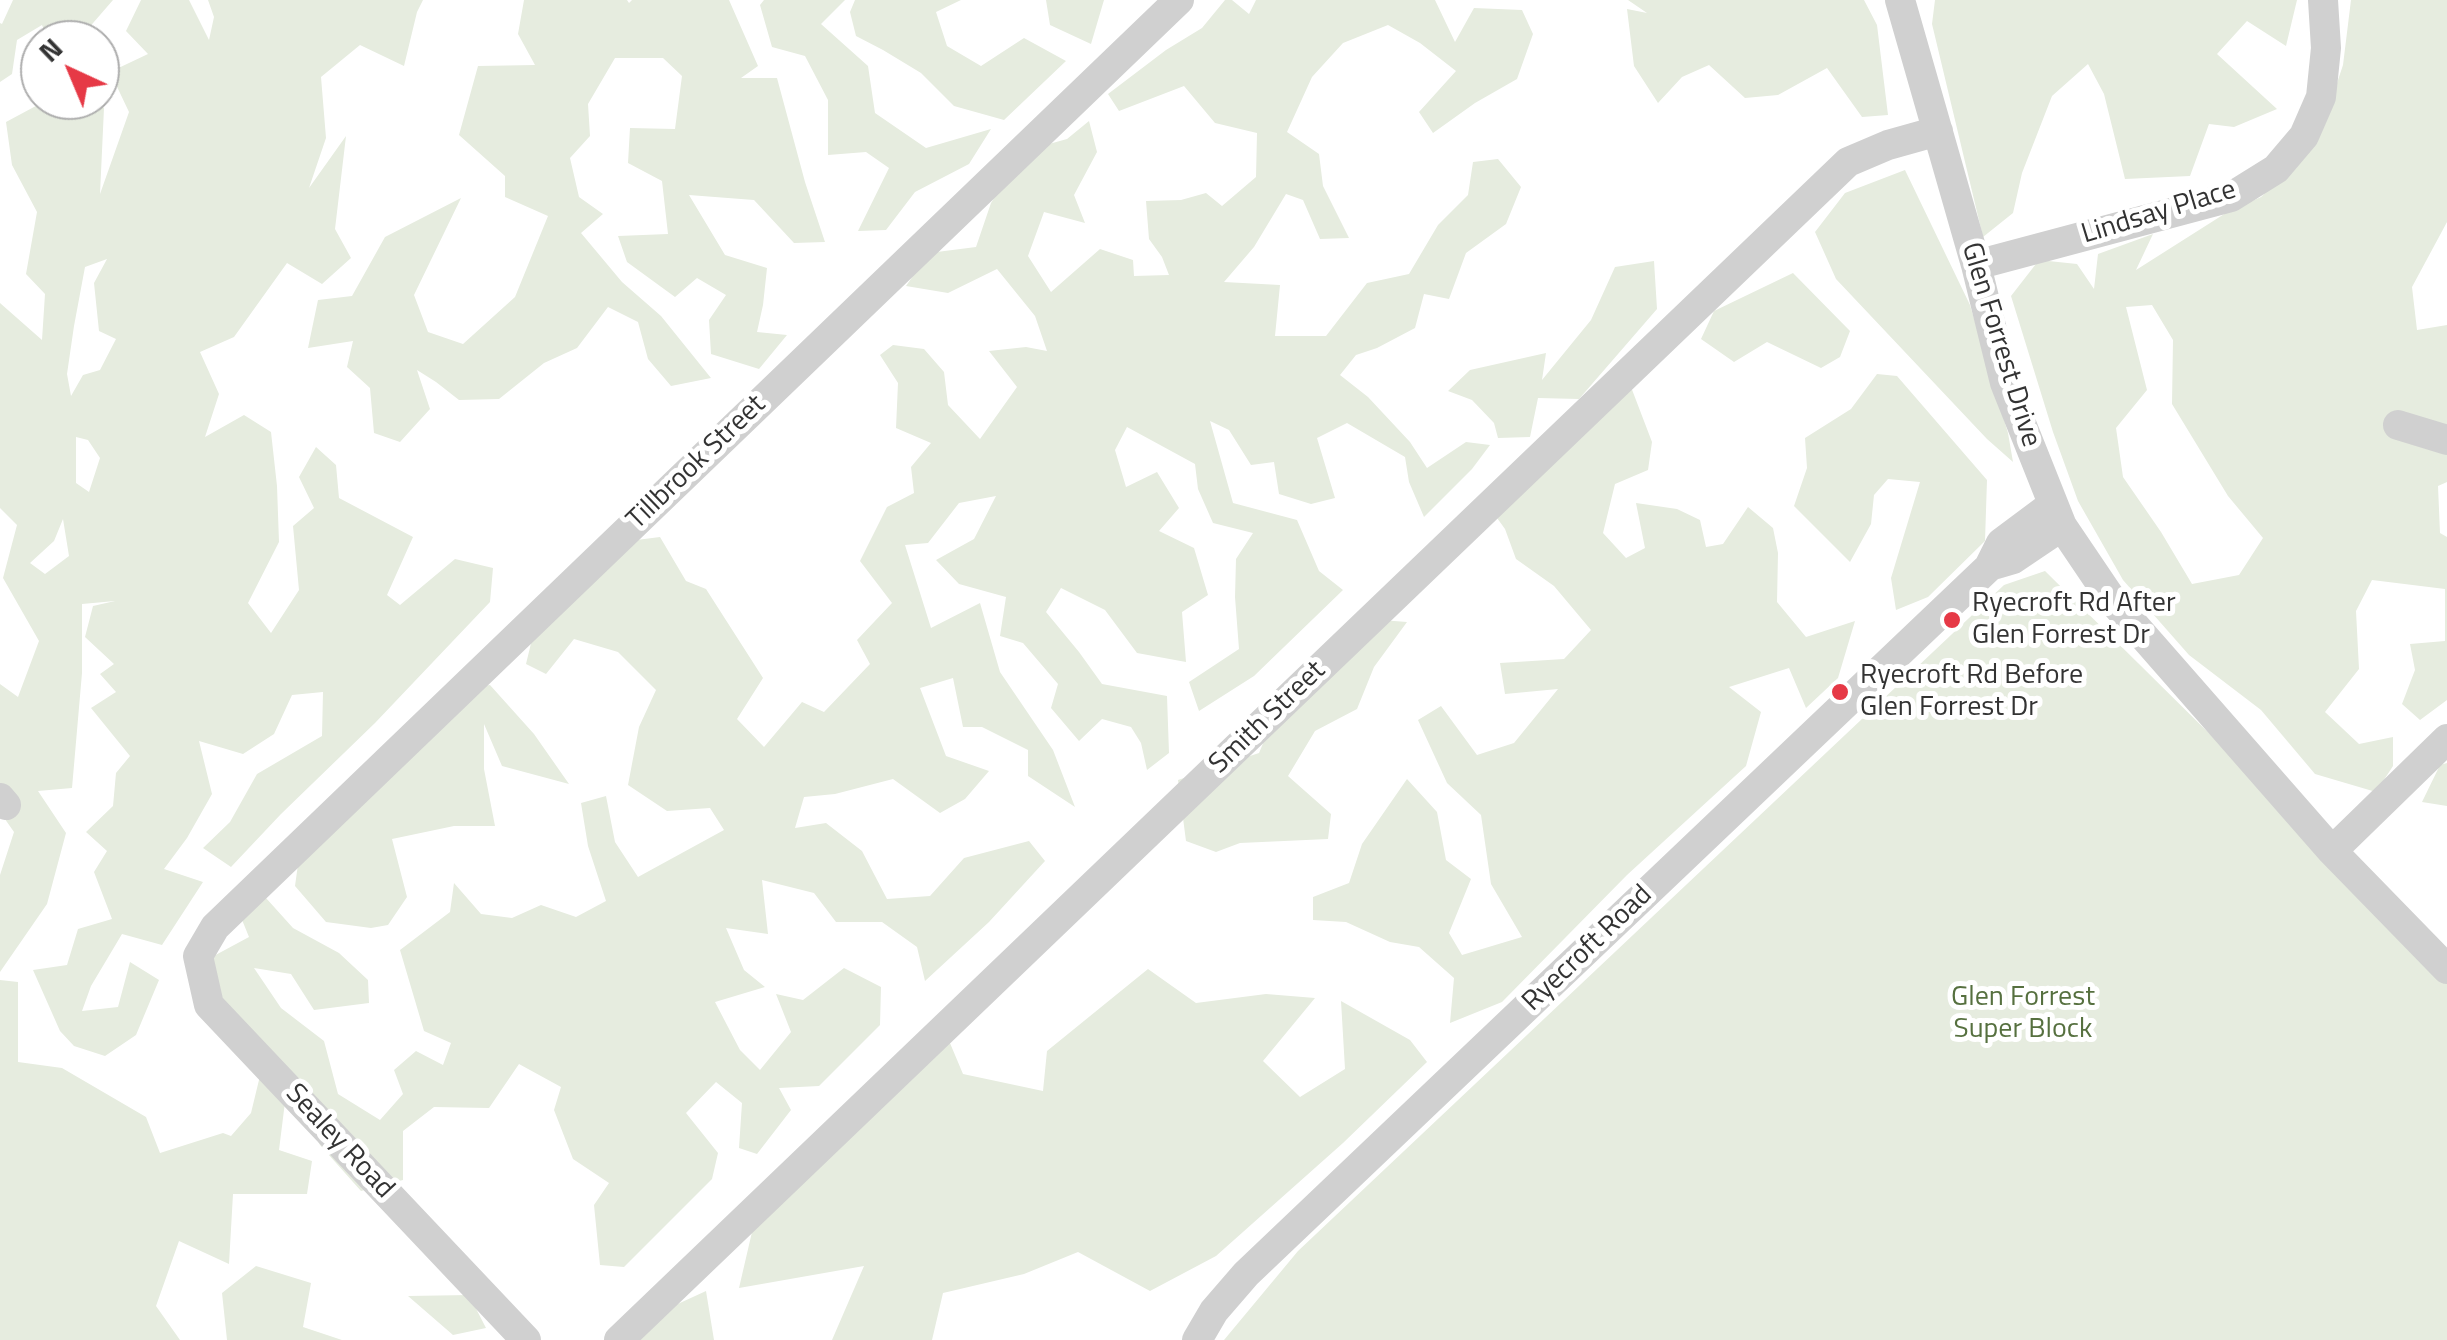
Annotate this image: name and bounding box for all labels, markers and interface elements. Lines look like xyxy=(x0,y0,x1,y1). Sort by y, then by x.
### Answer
north arrow xyxy=(20,20,120,120)
text: N xyxy=(28,27,72,72)
street label: Lindsay Place xyxy=(2078,174,2240,252)
street label: Glen Forrest Drive xyxy=(1953,239,2047,451)
street label: Tillbrook Street xyxy=(621,389,773,537)
place label: Ryecroft Rd After Glen Forrest Dr xyxy=(1972,587,2176,653)
marker: Ryecroft Rd After Glen Forrest Dr xyxy=(1941,609,1963,631)
street label: Smith Street xyxy=(1203,655,1333,781)
place label: Ryecroft Rd Before Glen Forrest Dr xyxy=(1860,659,2083,725)
marker: Ryecroft Rd Before Glen Forrest Dr xyxy=(1829,681,1851,703)
street label: Ryecroft Road xyxy=(1516,879,1660,1019)
park label: Glen Forrest Super Block xyxy=(1951,981,2095,1047)
street label: Sealey Road xyxy=(278,1078,400,1206)

